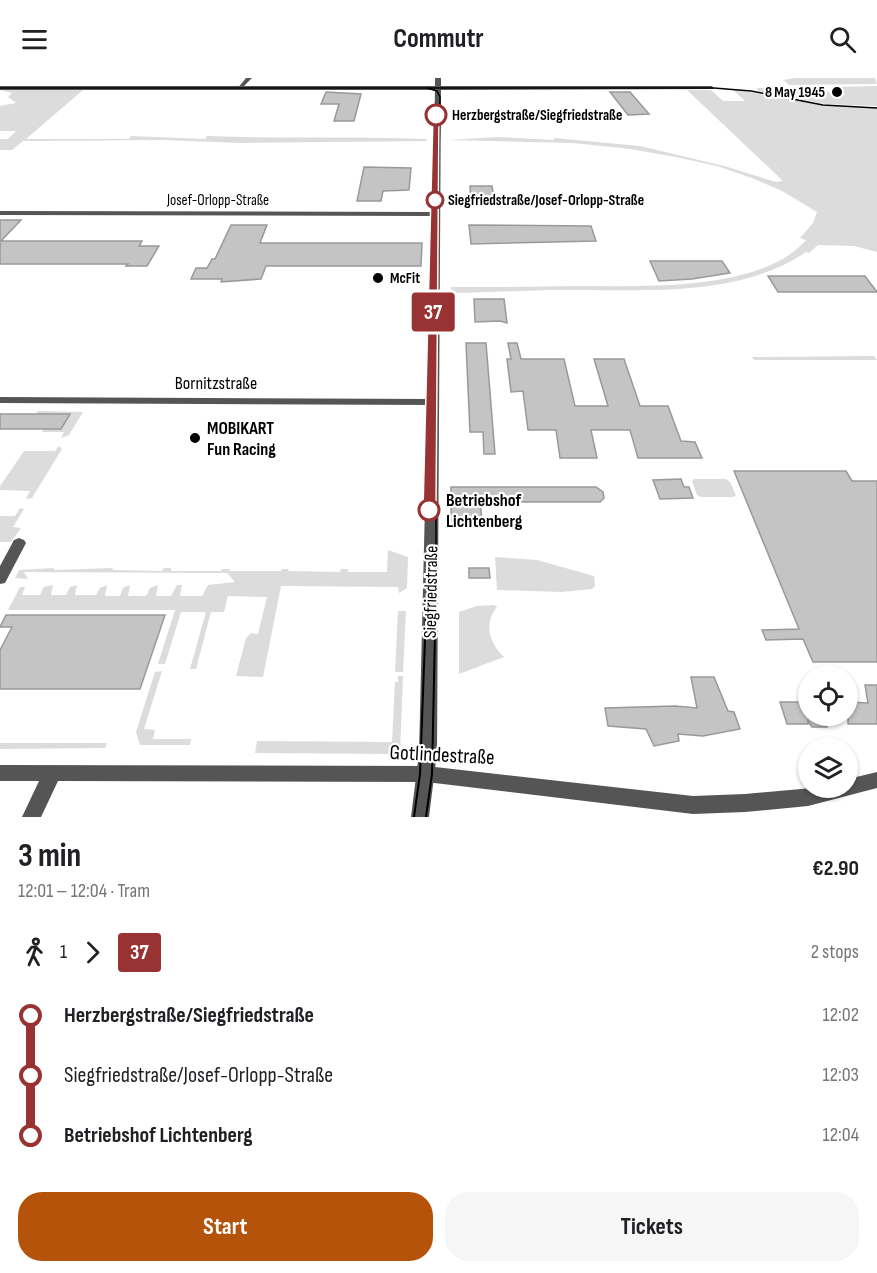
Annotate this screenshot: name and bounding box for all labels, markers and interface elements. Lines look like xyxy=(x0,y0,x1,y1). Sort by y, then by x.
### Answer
icon: menu xyxy=(18,23,51,56)
text: Commutr xyxy=(393,23,484,55)
icon: search xyxy=(826,23,859,56)
place label: 8 May 1945 xyxy=(765,83,825,102)
marker: 8 May 1945 xyxy=(830,85,844,99)
marker: Herzbergstraße/Siegfriedstraße xyxy=(425,104,447,126)
place label: Herzbergstraße/Siegfriedstraße xyxy=(452,106,622,125)
street label: Josef-Orlopp-Straße xyxy=(166,191,269,210)
marker: Siegfriedstraße/Josef-Orlopp-Straße xyxy=(426,191,444,209)
place label: Siegfriedstraße/Josef-Orlopp-Straße xyxy=(448,191,644,210)
place label: McFit xyxy=(390,269,420,288)
marker: McFit xyxy=(371,271,385,285)
line badge: 37 xyxy=(406,292,460,332)
text: 37 xyxy=(424,300,442,325)
street label: Bornitzstraße xyxy=(175,373,257,394)
place label: MOBIKART Fun Racing xyxy=(207,418,276,460)
marker: MOBIKART Fun Racing xyxy=(188,431,202,445)
place label: Betriebshof Lichtenberg xyxy=(446,490,523,532)
marker: Betriebshof Lichtenberg xyxy=(418,499,440,521)
street label: Siegfriedstraße xyxy=(420,546,442,638)
map controls xyxy=(798,666,858,798)
button: locate xyxy=(798,666,858,726)
button: layers xyxy=(798,738,858,798)
street label: Gotlindestraße xyxy=(389,740,495,770)
text: 3 min xyxy=(18,836,81,876)
text: €2.90 xyxy=(812,855,859,882)
text: 12:01 – 12:04 · Tram xyxy=(18,879,150,903)
icon: walk xyxy=(18,936,51,969)
icon: forward xyxy=(76,936,109,969)
text: 1 xyxy=(60,940,67,964)
text: 37 xyxy=(130,940,149,965)
text: 2 stops xyxy=(811,940,859,964)
text: Herzbergstraße/Siegfriedstraße xyxy=(64,1002,314,1029)
text: 12:02 xyxy=(823,1003,859,1027)
text: Siegfriedstraße/Josef-Orlopp-Straße xyxy=(64,1062,333,1089)
text: 12:03 xyxy=(822,1063,859,1087)
text: Betriebshof Lichtenberg xyxy=(64,1122,253,1149)
text: 12:04 xyxy=(823,1123,859,1147)
button: Start xyxy=(18,1192,433,1261)
button: Tickets xyxy=(445,1192,859,1261)

